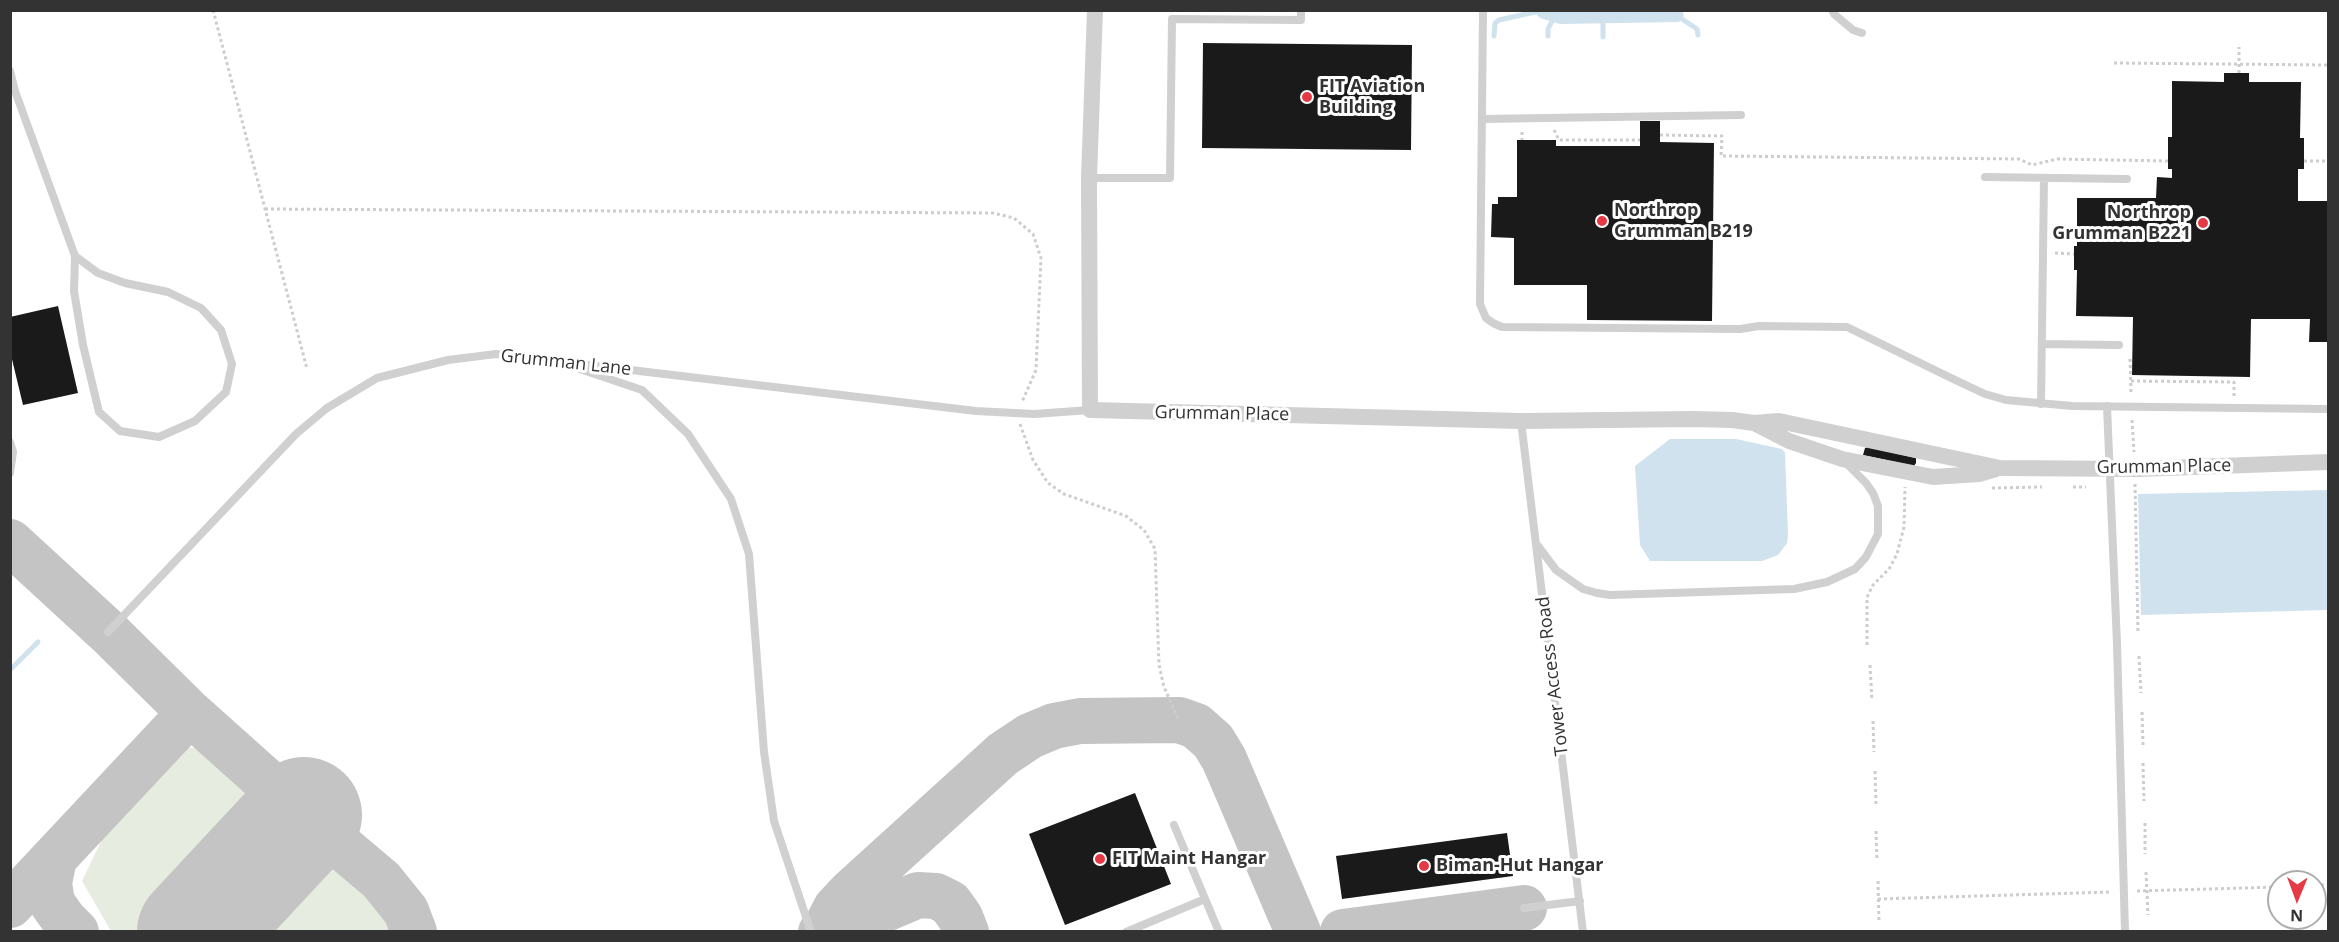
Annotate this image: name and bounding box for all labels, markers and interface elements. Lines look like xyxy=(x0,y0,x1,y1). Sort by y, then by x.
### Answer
place label: FIT Aviation Building xyxy=(1319,76,1425,118)
marker: FIT Aviation Building xyxy=(1300,90,1314,104)
place label: Northrop Grumman B219 xyxy=(1614,200,1753,242)
place label: Northrop Grumman B221 xyxy=(2052,202,2191,244)
marker: Northrop Grumman B219 xyxy=(1595,214,1609,228)
marker: Northrop Grumman B221 xyxy=(2196,216,2210,230)
street label: Grumman Lane xyxy=(500,345,632,381)
street label: Grumman Place xyxy=(1155,402,1289,426)
street label: Grumman Place xyxy=(2097,455,2231,479)
street label: Tower Access Road xyxy=(1533,595,1573,757)
place label: FIT Maint Hangar xyxy=(1112,848,1266,870)
marker: FIT Maint Hangar xyxy=(1093,852,1107,866)
place label: Biman-Hut Hangar xyxy=(1436,855,1604,877)
marker: Biman-Hut Hangar xyxy=(1417,859,1431,873)
north arrow xyxy=(2267,870,2327,930)
text: N xyxy=(2290,905,2303,927)

